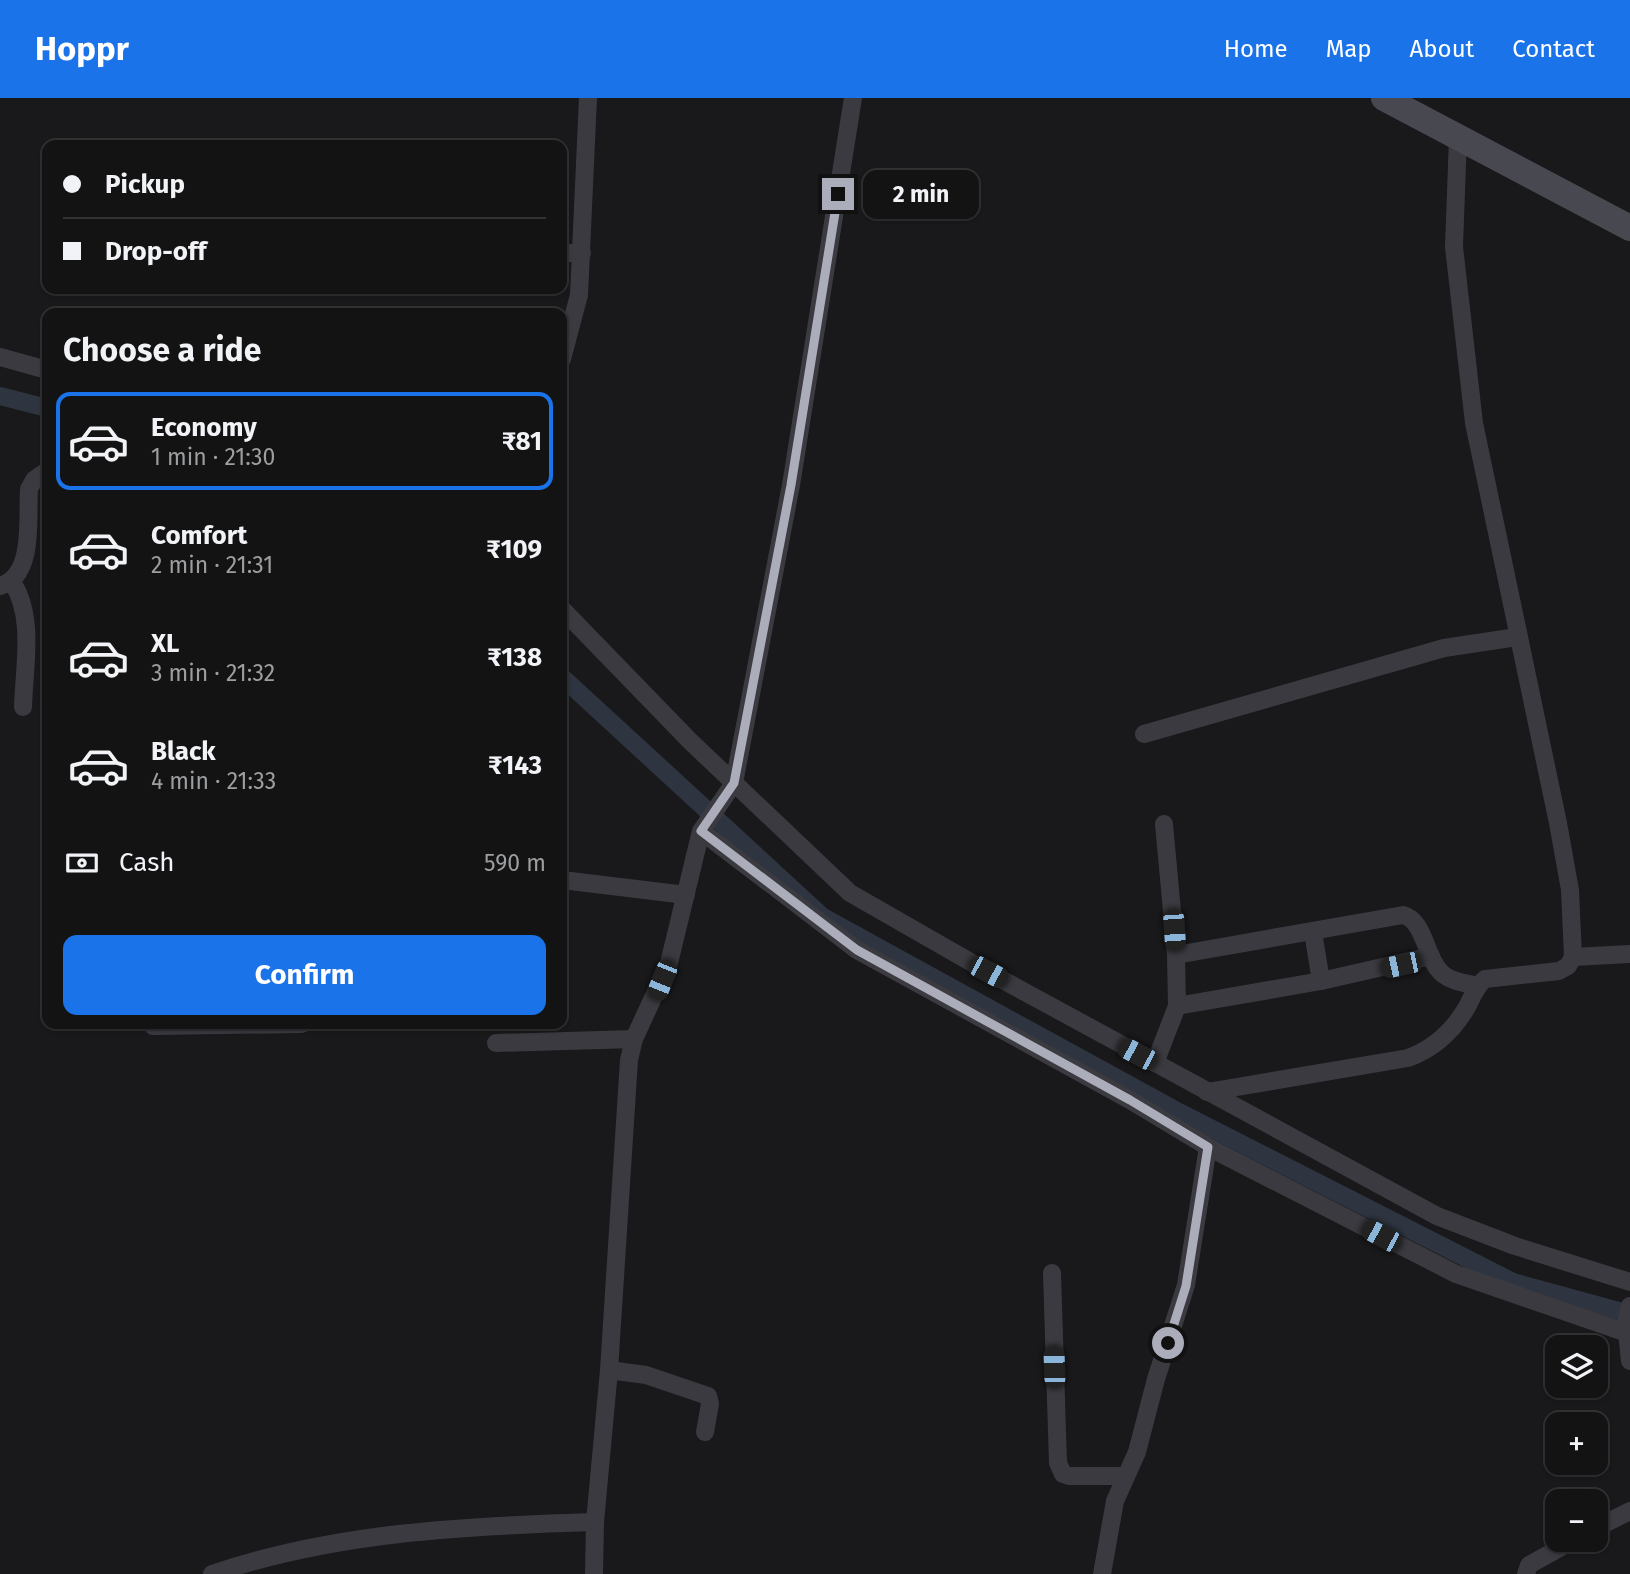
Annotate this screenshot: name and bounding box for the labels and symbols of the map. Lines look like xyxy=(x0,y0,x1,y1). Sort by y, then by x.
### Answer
callout: 2 min xyxy=(862,170,978,218)
route end xyxy=(822,178,854,210)
car xyxy=(1163,908,1186,952)
car xyxy=(1379,950,1424,980)
car xyxy=(965,953,1012,991)
car xyxy=(645,957,680,1003)
car xyxy=(1114,1035,1161,1073)
car xyxy=(1358,1217,1405,1255)
route start xyxy=(1152,1327,1184,1359)
car xyxy=(1043,1346,1066,1388)

